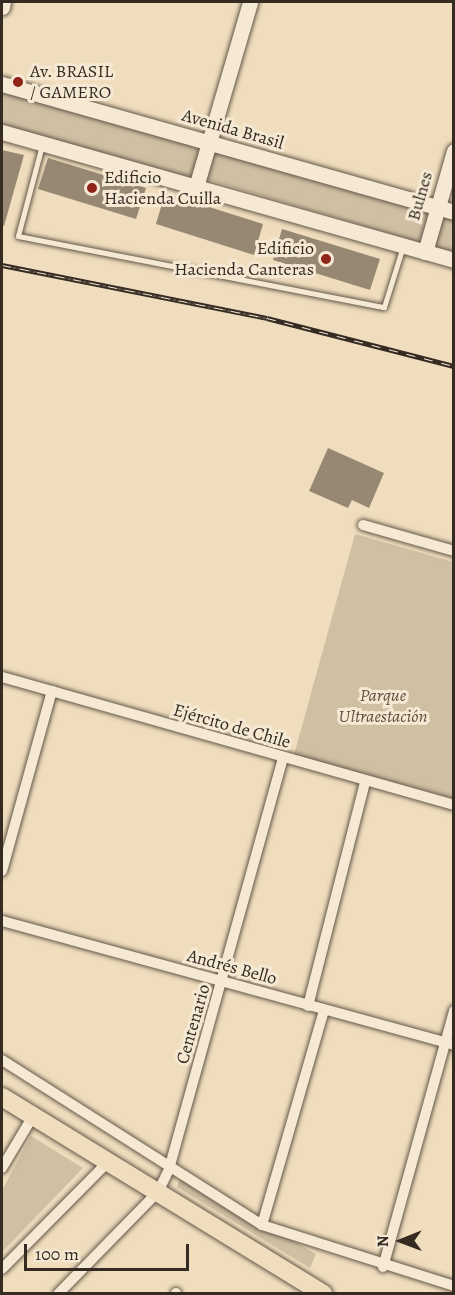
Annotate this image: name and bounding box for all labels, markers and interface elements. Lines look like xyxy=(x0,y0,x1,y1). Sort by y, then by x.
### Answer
place label: Av. BRASIL / GAMERO xyxy=(30,61,113,104)
marker: Av. BRASIL / GAMERO xyxy=(11,75,25,89)
street label: Avenida Brasil xyxy=(180,104,286,154)
place label: Edificio Hacienda Cuilla xyxy=(104,167,221,210)
street label: Bulnes xyxy=(403,169,437,223)
marker: Edificio Hacienda Cuilla xyxy=(85,181,99,195)
place label: Edificio Hacienda Canteras xyxy=(174,238,314,280)
marker: Edificio Hacienda Canteras xyxy=(319,252,333,266)
park label: Parque Ultraestación xyxy=(339,685,427,728)
street label: Ejército de Chile xyxy=(171,699,293,753)
street label: Andrés Bello xyxy=(185,945,279,989)
street label: Centenario xyxy=(171,982,215,1066)
north arrow xyxy=(371,1211,431,1271)
scale bar xyxy=(27,1232,192,1270)
text: N xyxy=(372,1235,394,1247)
text: 100 m xyxy=(35,1242,79,1266)

